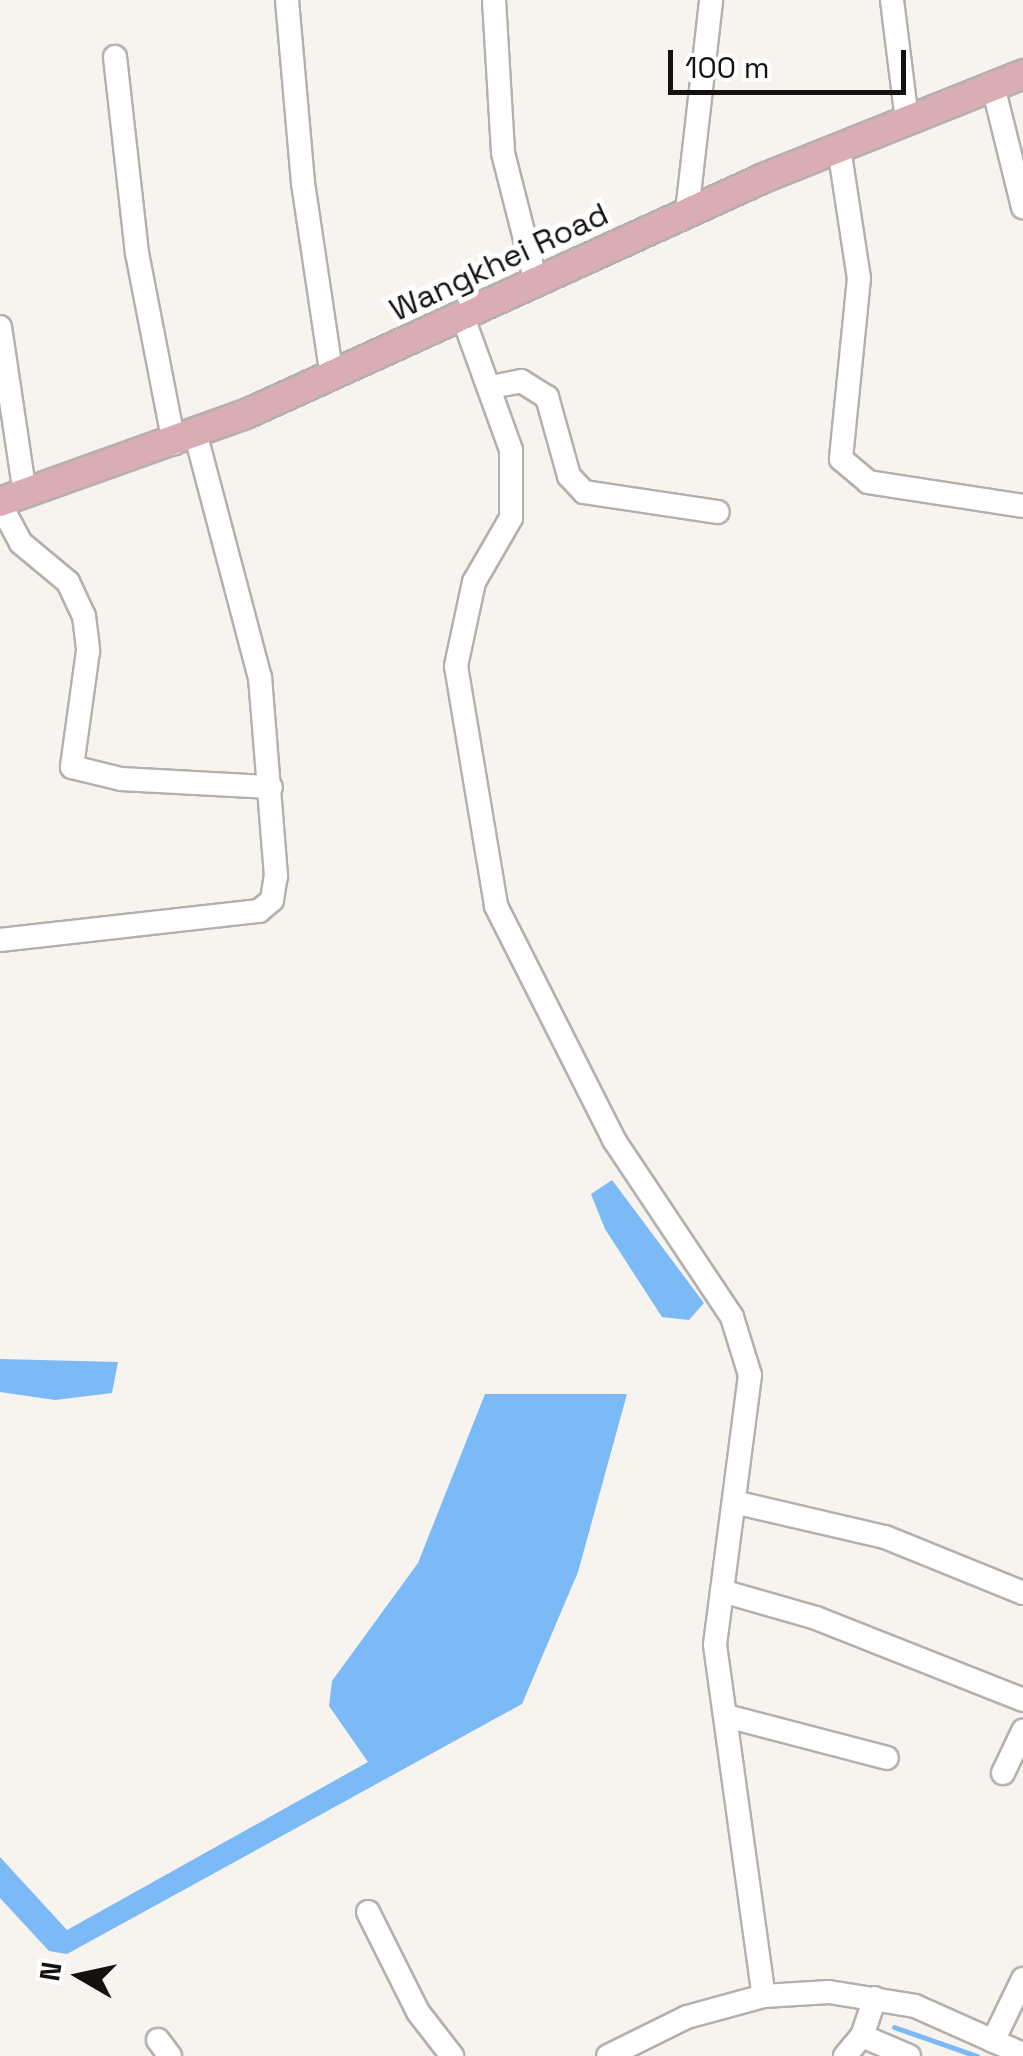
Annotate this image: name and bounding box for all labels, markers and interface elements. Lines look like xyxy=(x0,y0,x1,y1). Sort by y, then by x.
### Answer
scale bar xyxy=(673,30,910,92)
text: 100 m xyxy=(685,48,770,87)
street label: Wangkhei Road xyxy=(384,195,614,329)
north arrow xyxy=(30,1926,130,2026)
text: N xyxy=(31,1959,70,1983)

